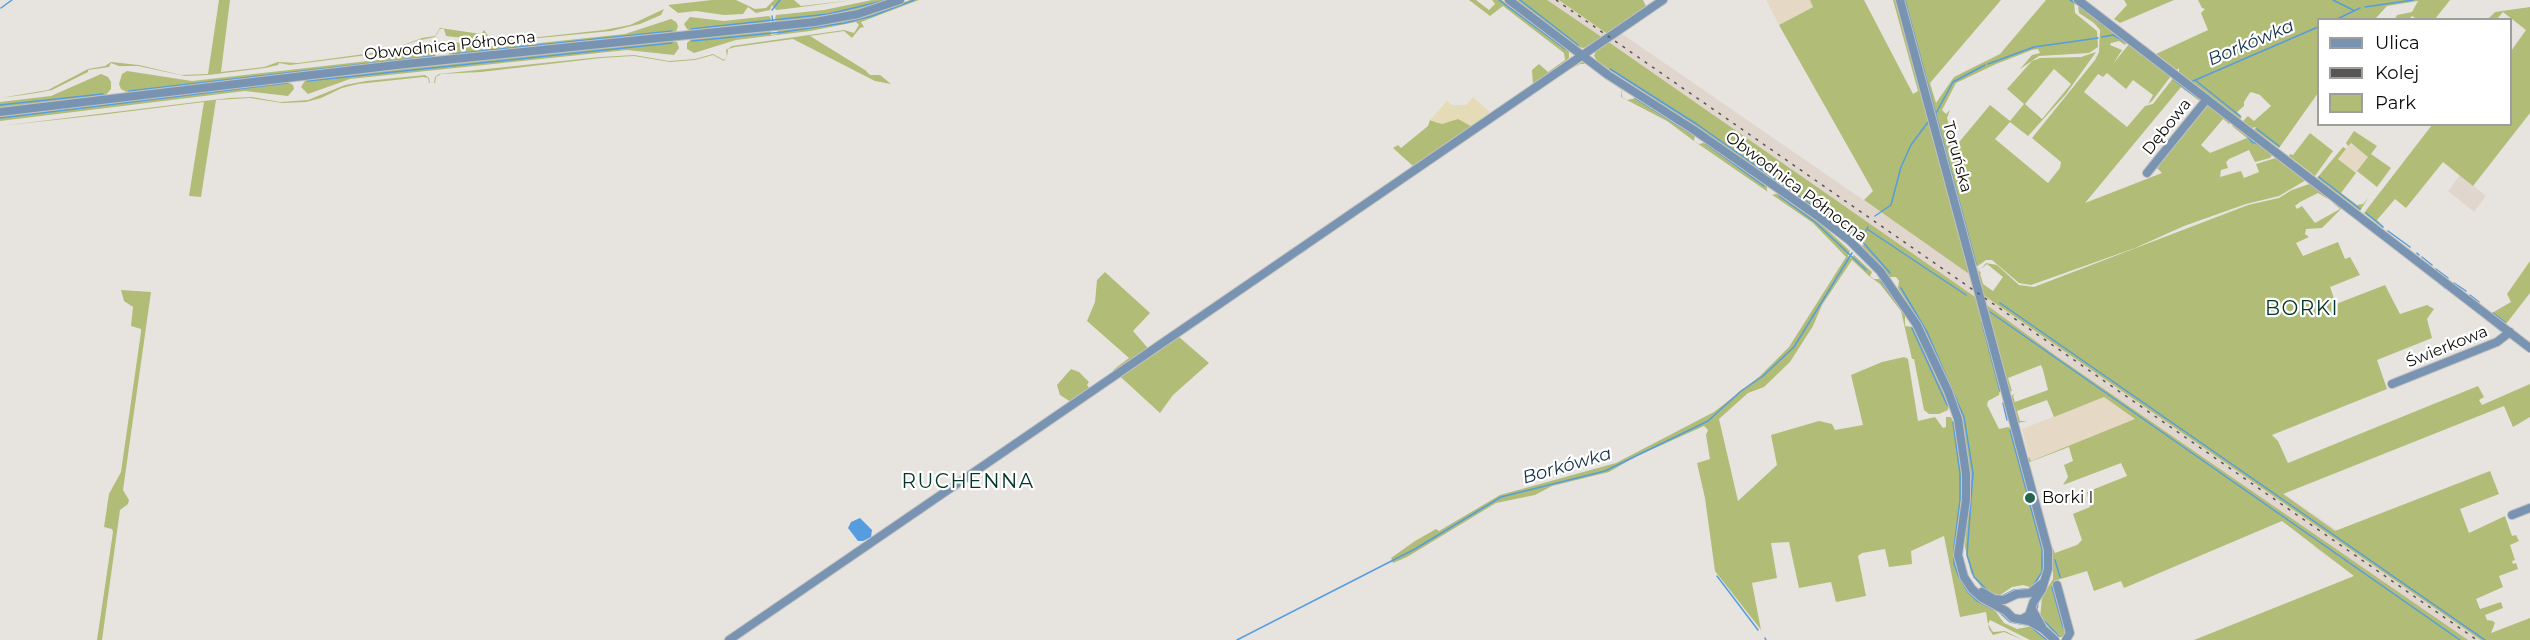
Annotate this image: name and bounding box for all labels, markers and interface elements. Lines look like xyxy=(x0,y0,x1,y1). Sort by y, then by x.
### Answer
water label: Borkówka xyxy=(2205,15,2297,71)
legend xyxy=(2317,18,2512,126)
street label: Obwodnica Północna xyxy=(363,27,537,65)
text: Ulica xyxy=(2375,32,2420,54)
text: Kolej xyxy=(2375,62,2419,84)
text: Park xyxy=(2375,92,2416,114)
street label: Dębowa xyxy=(2139,95,2195,159)
street label: Toruńska xyxy=(1938,119,1976,195)
street label: Obwodnica Północna xyxy=(1721,127,1871,247)
district label: BORKI xyxy=(2265,297,2339,321)
street label: Świerkowa xyxy=(2403,322,2491,372)
water label: Borkówka xyxy=(1520,443,1614,489)
district label: RUCHENNA xyxy=(902,470,1034,494)
place label: Borki I xyxy=(2042,488,2093,508)
marker: Borki I xyxy=(2023,491,2037,505)

